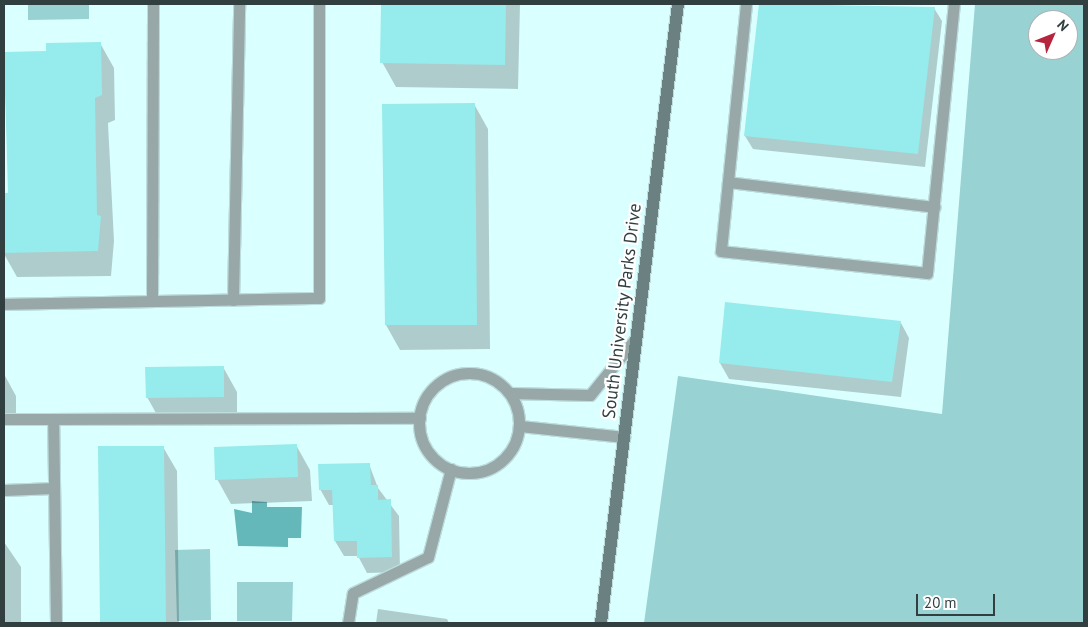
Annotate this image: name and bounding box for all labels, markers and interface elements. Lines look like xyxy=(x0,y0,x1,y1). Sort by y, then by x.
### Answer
north arrow xyxy=(1028,10,1078,60)
text: N xyxy=(1053,16,1073,35)
street label: South University Parks Drive xyxy=(598,202,646,420)
scale bar xyxy=(918,584,997,616)
text: 20 m xyxy=(924,593,957,612)

